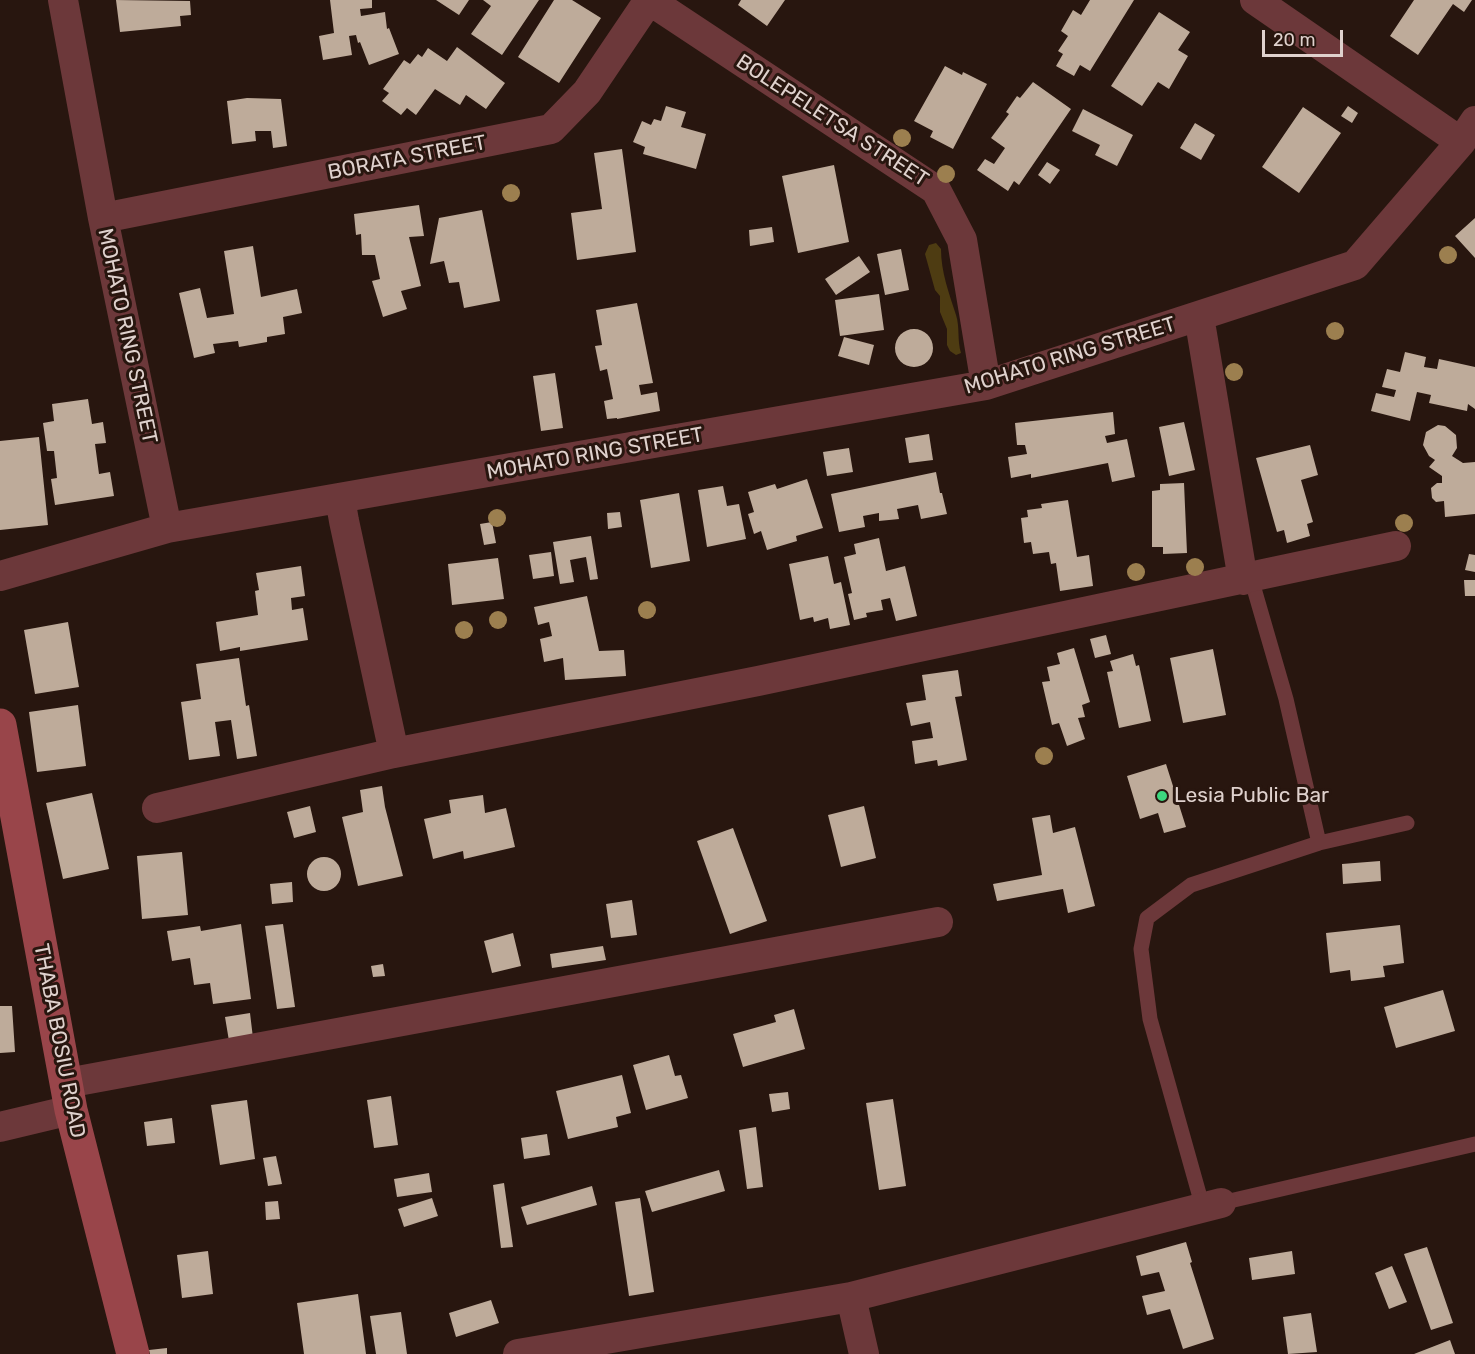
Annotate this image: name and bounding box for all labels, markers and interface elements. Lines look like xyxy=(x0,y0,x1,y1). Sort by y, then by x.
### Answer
scale bar xyxy=(1265,18,1346,56)
text: 20 m xyxy=(1273,29,1315,51)
street label: BOLEPELETSA STREET xyxy=(731,49,933,193)
street label: BORATA STREET xyxy=(326,130,488,186)
street label: MOHATO RING STREET xyxy=(92,226,162,446)
street label: MOHATO RING STREET xyxy=(961,312,1179,400)
street label: MOHATO RING STREET xyxy=(485,423,705,485)
place label: Lesia Public Bar xyxy=(1174,783,1329,809)
marker: Lesia Public Bar xyxy=(1155,789,1169,803)
street label: THABA BOSIU ROAD xyxy=(28,942,90,1140)

